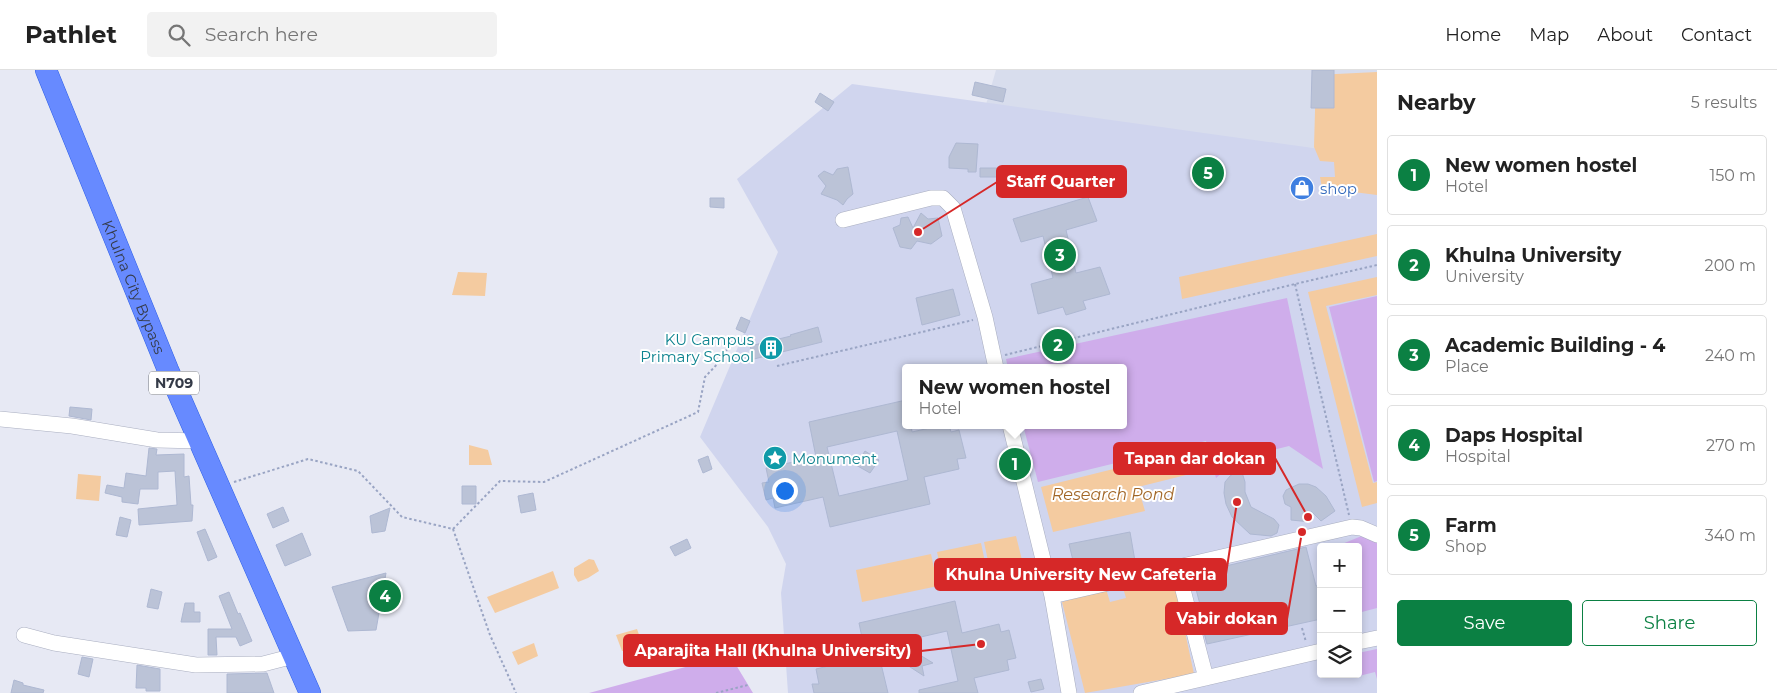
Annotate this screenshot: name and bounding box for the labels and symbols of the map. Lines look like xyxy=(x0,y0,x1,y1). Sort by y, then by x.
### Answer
pin: 5 xyxy=(1192,154,1224,192)
callout: Staff Quarter xyxy=(997,166,1126,197)
text: Staff Quarter xyxy=(1007,172,1116,191)
shop icon: shop xyxy=(1289,175,1315,201)
place label: shop xyxy=(1320,179,1357,198)
street label: Khulna City Bypass xyxy=(98,217,170,357)
pin: 3 xyxy=(1044,236,1076,274)
pin: 2 xyxy=(1042,326,1074,364)
place label: KU Campus Primary School xyxy=(640,330,754,366)
building icon: KU Campus Primary School xyxy=(758,335,784,361)
road number: N709 xyxy=(149,372,199,394)
callout: Tapan dar dokan xyxy=(1114,443,1275,474)
place icon: Monument xyxy=(762,445,788,471)
pin: 1 xyxy=(999,445,1031,483)
place label: Monument xyxy=(792,449,877,468)
text: Tapan dar dokan xyxy=(1125,449,1265,468)
your location xyxy=(772,478,798,504)
water label: Research Pond xyxy=(1052,485,1174,504)
callout: Khulna University New Cafeteria xyxy=(935,559,1226,590)
text: Khulna University New Cafeteria xyxy=(945,565,1217,584)
pin: 4 xyxy=(369,577,401,615)
callout: Vabir dokan xyxy=(1166,603,1287,634)
text: Vabir dokan xyxy=(1175,609,1278,628)
callout: Aparajita Hall (Khulna University) xyxy=(624,635,921,666)
text: Aparajita Hall (Khulna University) xyxy=(634,641,911,660)

